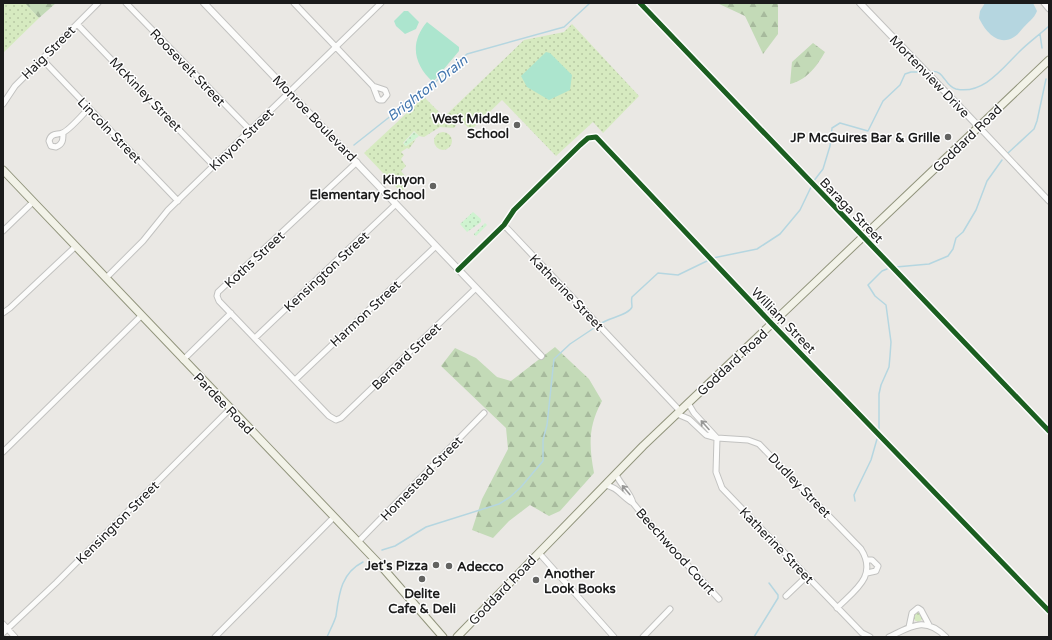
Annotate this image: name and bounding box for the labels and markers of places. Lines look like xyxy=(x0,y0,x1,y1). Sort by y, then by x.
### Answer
place label: West Middle School xyxy=(432,111,510,142)
marker: West Middle School xyxy=(512,120,522,130)
place label: JP McGuires Bar & Grille xyxy=(789,130,941,146)
marker: JP McGuires Bar & Grille xyxy=(943,132,953,142)
place label: Kinyon Elementary School xyxy=(310,172,425,203)
marker: Kinyon Elementary School xyxy=(428,181,438,191)
place label: Jet's Pizza xyxy=(364,558,428,574)
place label: Adecco xyxy=(457,559,504,575)
marker: Jet's Pizza xyxy=(431,560,441,570)
marker: Adecco xyxy=(444,561,454,571)
place label: Another Look Books xyxy=(544,566,616,597)
marker: Delite Cafe & Deli xyxy=(417,574,427,584)
marker: Another Look Books xyxy=(531,575,541,585)
place label: Delite Cafe & Deli xyxy=(388,586,456,617)

